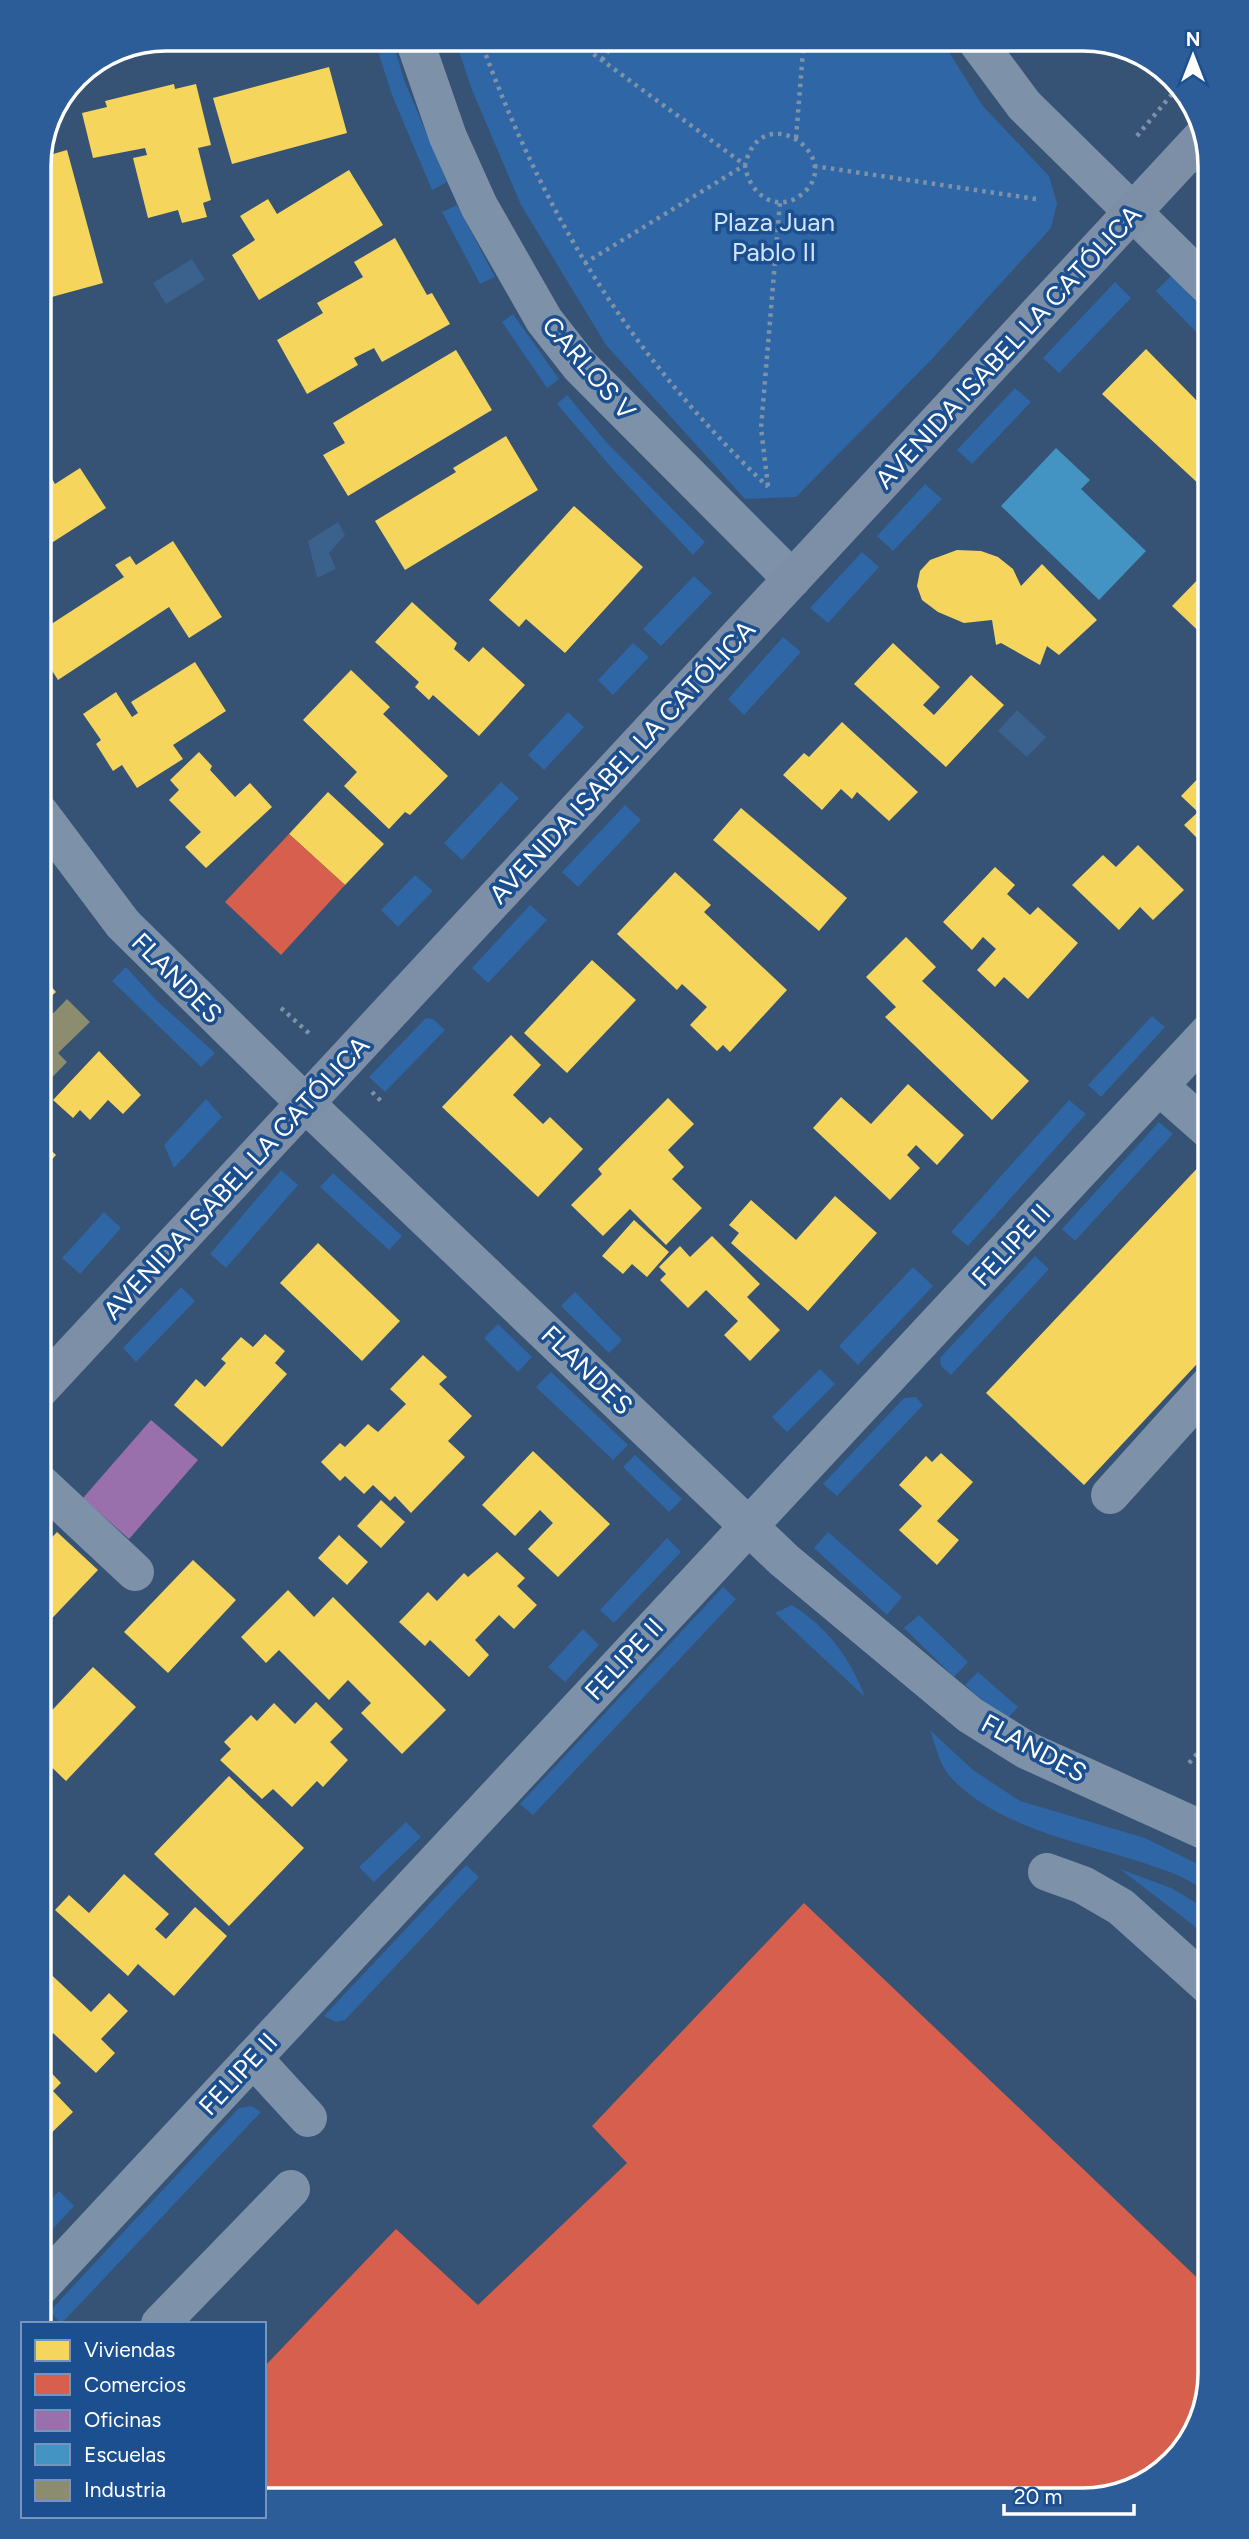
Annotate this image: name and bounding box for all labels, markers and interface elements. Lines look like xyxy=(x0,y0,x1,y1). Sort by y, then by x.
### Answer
north arrow xyxy=(1158,21,1228,91)
text: N xyxy=(1186,28,1200,51)
street label: AVENIDA ISABEL LA CATÓLICA xyxy=(868,198,1148,495)
park label: Plaza Juan Pablo II xyxy=(713,206,835,268)
street label: CARLOS V xyxy=(536,310,642,426)
street label: AVENIDA ISABEL LA CATÓLICA xyxy=(482,613,762,910)
street label: FLANDES xyxy=(125,926,229,1030)
street label: AVENIDA ISABEL LA CATÓLICA xyxy=(96,1029,376,1326)
street label: FELIPE II xyxy=(965,1197,1057,1293)
street label: FLANDES xyxy=(535,1319,639,1421)
street label: FELIPE II xyxy=(578,1611,670,1707)
street label: FLANDES xyxy=(976,1707,1092,1789)
street label: FELIPE II xyxy=(192,2026,284,2122)
legend xyxy=(21,2322,266,2518)
text: Viviendas xyxy=(84,2337,175,2362)
text: Comercios xyxy=(84,2372,186,2397)
text: Oficinas xyxy=(84,2407,161,2432)
text: Escuelas xyxy=(84,2442,166,2467)
scale bar xyxy=(1004,2472,1134,2516)
text: Industria xyxy=(84,2477,166,2502)
text: 20 m xyxy=(1014,2484,1062,2509)

